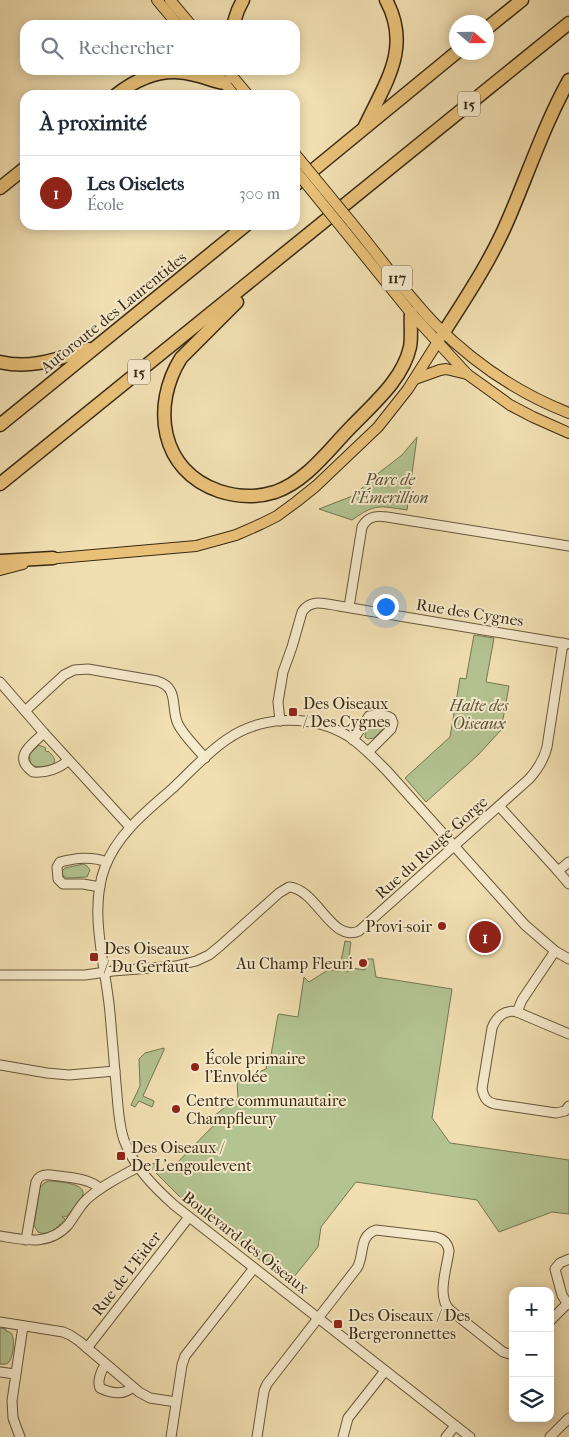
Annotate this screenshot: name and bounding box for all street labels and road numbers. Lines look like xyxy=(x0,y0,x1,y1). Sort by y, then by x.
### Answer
road number: 15 xyxy=(458,92,480,116)
street label: Autoroute des Laurentides xyxy=(36,248,190,378)
road number: 117 xyxy=(382,266,412,290)
road number: 15 xyxy=(128,360,150,384)
street label: Rue des Cygnes xyxy=(415,595,525,630)
street label: Rue du Rouge-Gorge xyxy=(371,792,491,903)
street label: Boulevard des Oiseaux xyxy=(179,1187,313,1298)
street label: Rue de L'Eider xyxy=(88,1227,165,1319)

